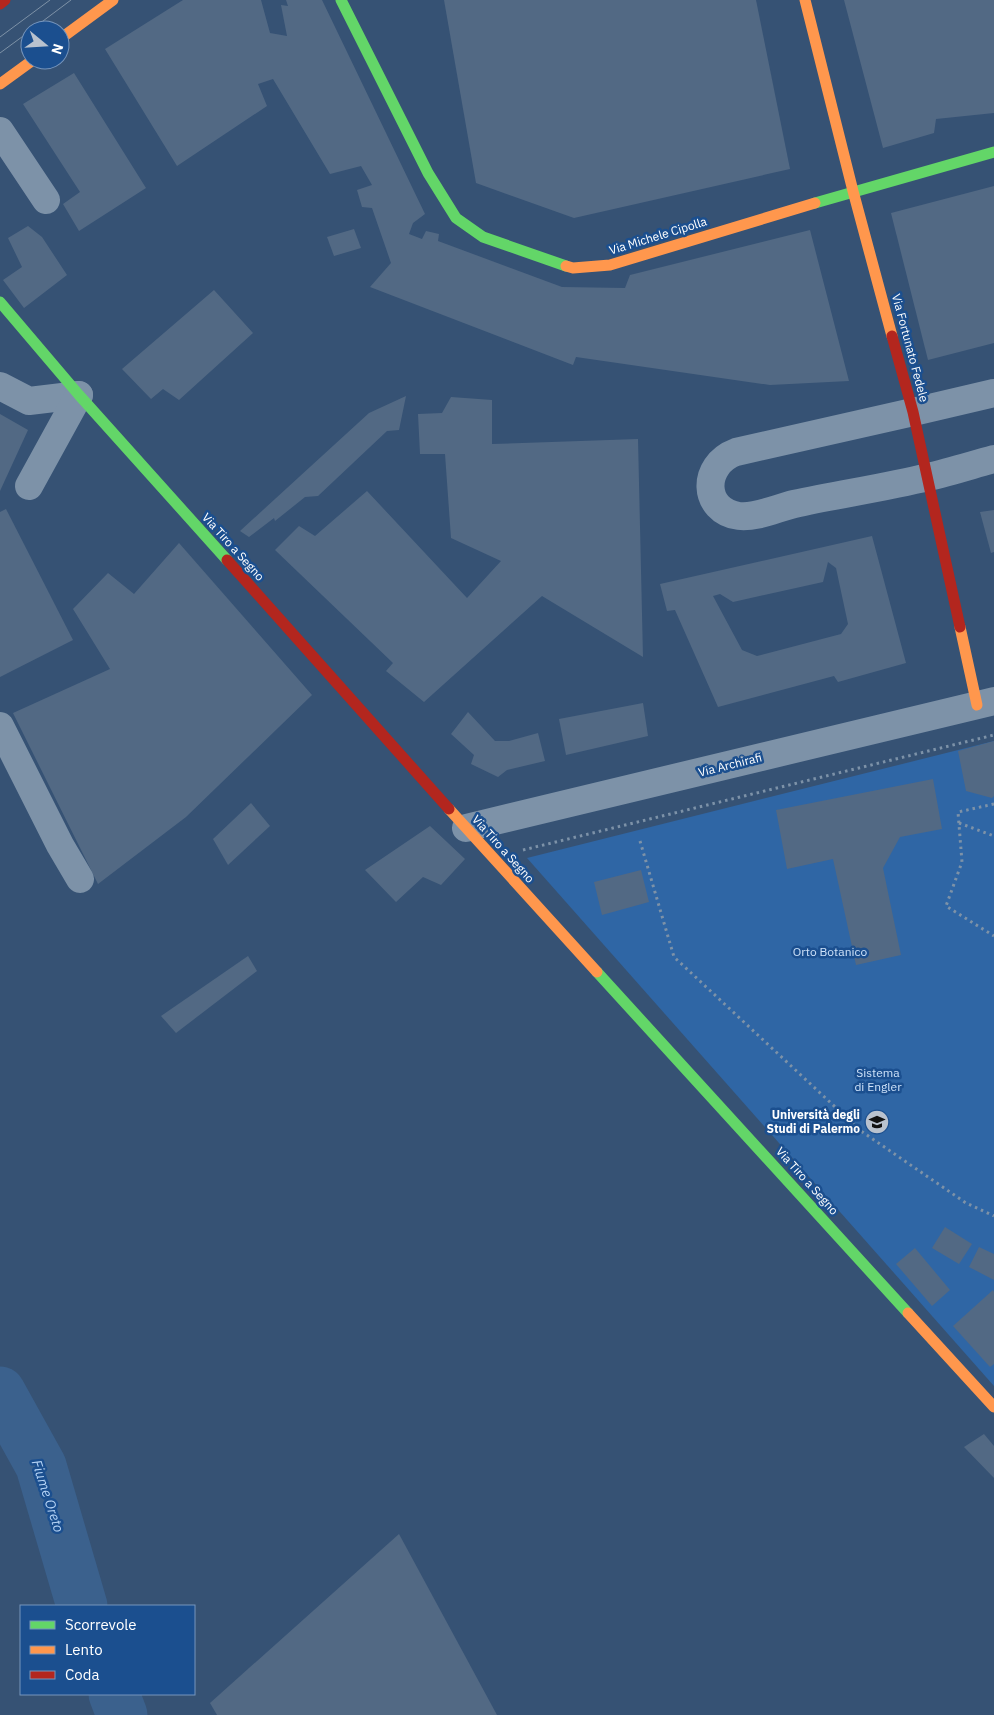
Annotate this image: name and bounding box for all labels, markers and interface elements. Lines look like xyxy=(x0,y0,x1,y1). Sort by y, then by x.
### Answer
north arrow xyxy=(20,20,70,70)
text: N xyxy=(47,41,67,57)
street label: Via Michele Cipolla xyxy=(607,213,709,258)
street label: Via Fortunato Fedele xyxy=(889,292,932,404)
street label: Via Tiro a Segno xyxy=(199,510,268,584)
street label: Via Archirafi xyxy=(697,749,763,780)
street label: Via Tiro a Segno xyxy=(469,812,538,886)
park label: Orto Botanico xyxy=(793,944,867,959)
park label: Sistema di Engler xyxy=(854,1065,902,1094)
place label: Università degli Studi di Palermo xyxy=(766,1107,860,1136)
school or university icon: Università degli Studi di Palermo xyxy=(864,1109,890,1135)
street label: Via Tiro a Segno xyxy=(773,1144,842,1218)
water label: Fiume Oreto xyxy=(28,1457,68,1535)
legend xyxy=(20,1605,195,1695)
text: Scorrevole xyxy=(65,1615,137,1634)
text: Lento xyxy=(65,1640,103,1659)
text: Coda xyxy=(65,1665,99,1684)

